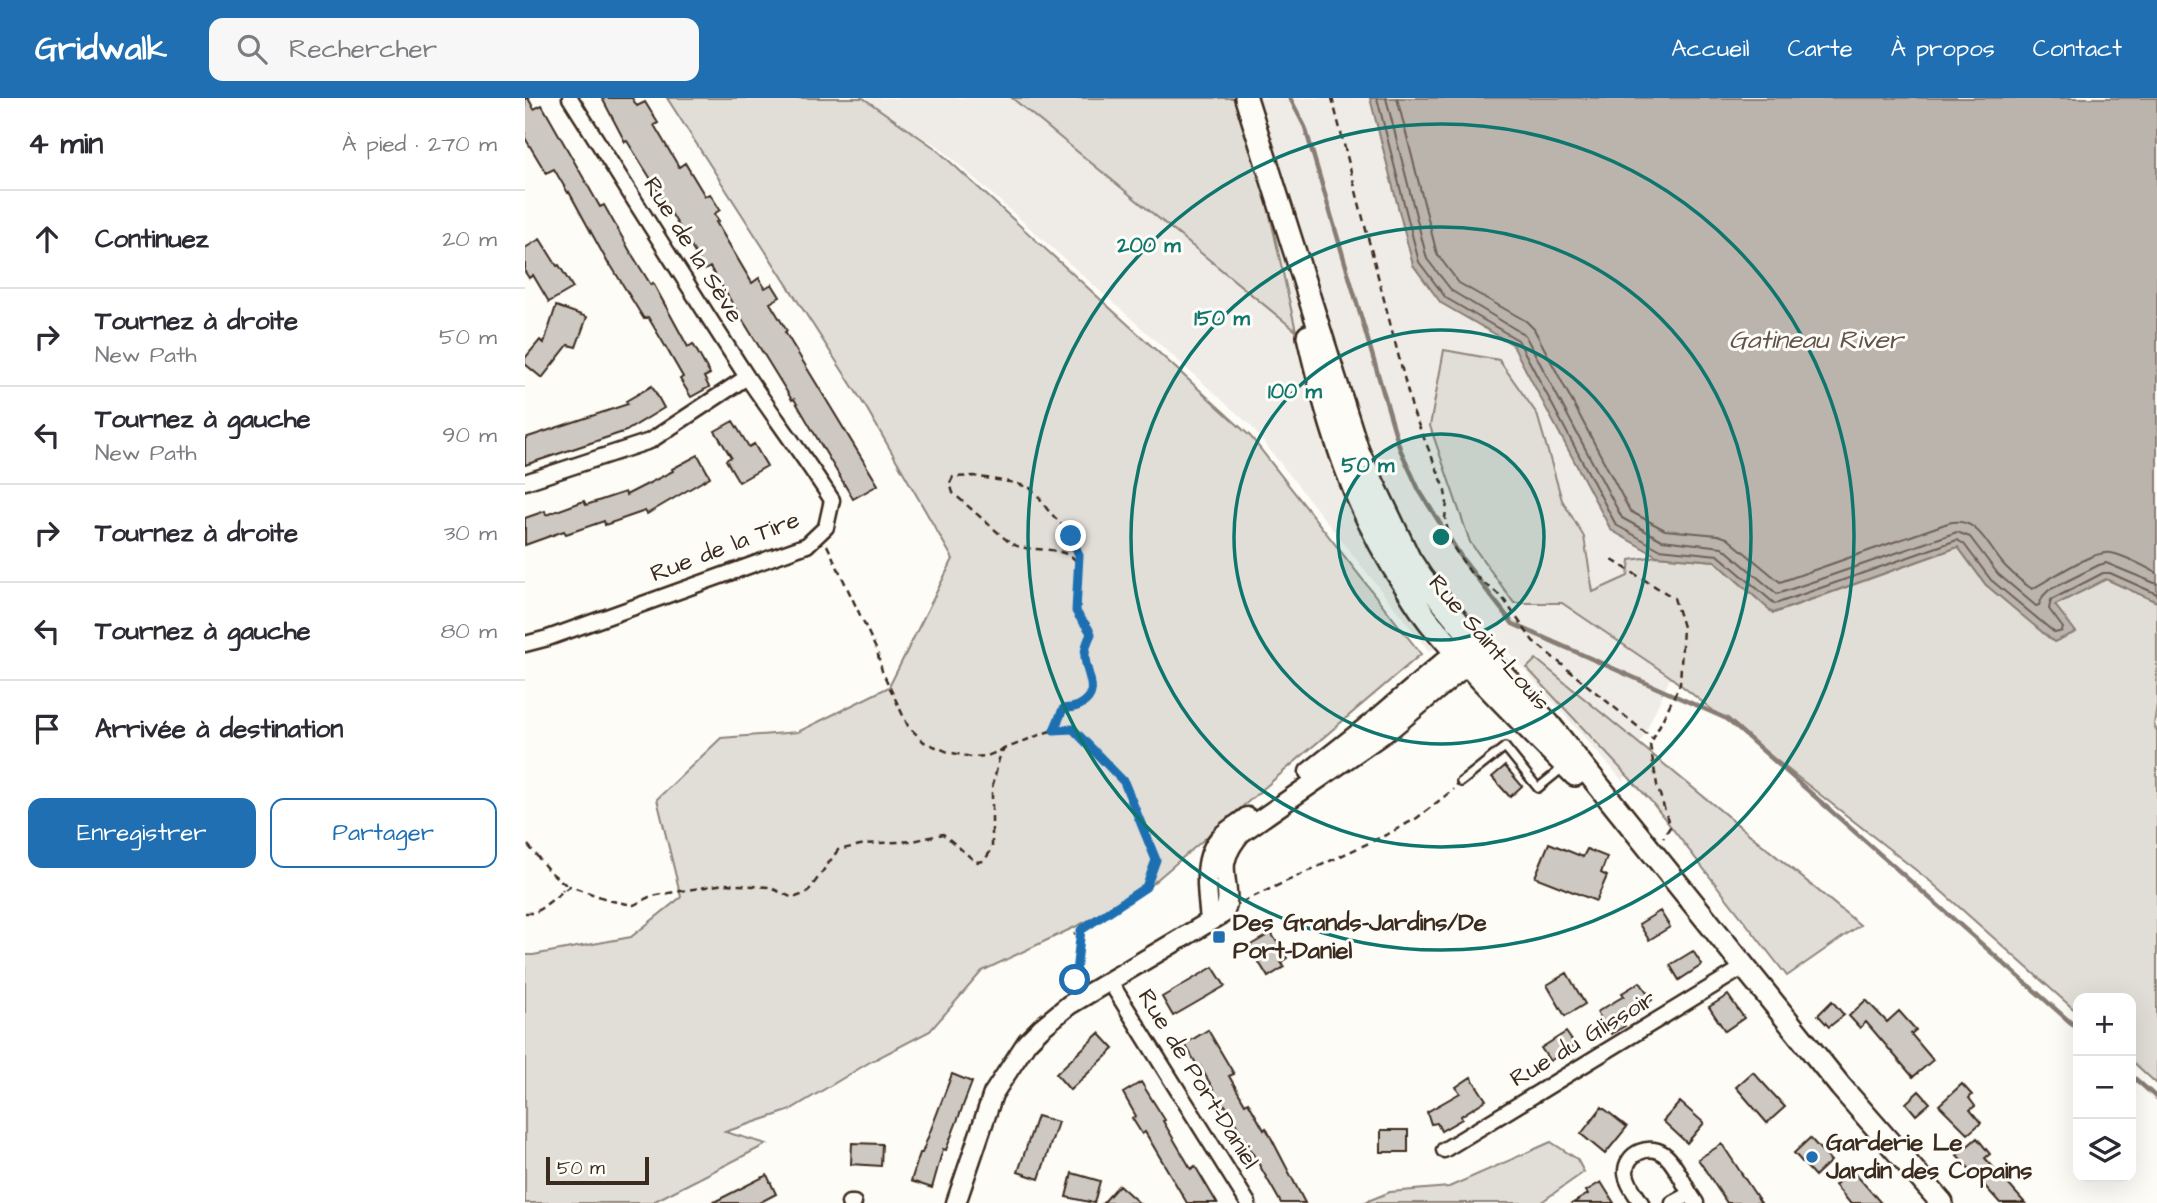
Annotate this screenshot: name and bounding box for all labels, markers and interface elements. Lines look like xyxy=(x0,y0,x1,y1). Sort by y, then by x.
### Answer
search box xyxy=(209,18,699,81)
text: Gridwalk xyxy=(35,26,167,72)
icon: search xyxy=(233,30,271,68)
text: Rechercher xyxy=(289,31,437,67)
text: Accueil xyxy=(1671,32,1750,66)
text: Carte xyxy=(1788,32,1853,66)
text: À propos xyxy=(1891,32,1995,66)
text: Contact xyxy=(2033,32,2122,66)
text: 4 min xyxy=(28,123,103,165)
text: À pied · 270 m xyxy=(342,128,497,160)
street label: Rue de la Sève xyxy=(635,171,751,330)
icon: ahead xyxy=(28,220,66,258)
text: Continuez xyxy=(95,221,209,257)
text: 20 m xyxy=(442,223,497,255)
text: 200 m xyxy=(1116,231,1181,260)
text: Tournez à droite xyxy=(95,303,298,339)
text: 150 m xyxy=(1194,304,1250,333)
icon: right xyxy=(28,318,66,356)
text: 50 m xyxy=(439,321,497,353)
water label: Gatineau River xyxy=(1729,322,1906,358)
text: New Path xyxy=(95,339,197,371)
text: 100 m xyxy=(1268,377,1323,406)
text: Tournez à gauche xyxy=(95,401,311,437)
icon: left xyxy=(28,416,66,454)
text: 90 m xyxy=(442,419,497,451)
text: New Path xyxy=(95,437,197,469)
text: 50 m xyxy=(1342,451,1395,480)
street label: Rue de la Tire xyxy=(646,503,804,591)
icon: right xyxy=(28,514,66,552)
text: Tournez à droite xyxy=(95,515,298,551)
text: 30 m xyxy=(444,517,497,549)
route end xyxy=(1055,520,1086,551)
centre of rings xyxy=(1429,525,1453,549)
street label: Rue Saint-Louis xyxy=(1420,568,1558,718)
icon: left xyxy=(28,612,66,650)
text: Tournez à gauche xyxy=(95,613,311,649)
text: 80 m xyxy=(440,615,497,647)
icon: arrive xyxy=(28,710,66,748)
text: Arrivée à destination xyxy=(95,711,343,747)
button: Enregistrer xyxy=(28,798,256,868)
button: Partager xyxy=(270,798,497,868)
place label: Des Grands-Jardins/De Port-Daniel xyxy=(1233,906,1487,968)
marker: Des Grands-Jardins/De Port-Daniel xyxy=(1211,929,1227,945)
route start xyxy=(1059,964,1090,995)
street label: Rue du Glissoir xyxy=(1504,982,1662,1096)
street label: Rue de Port-Daniel xyxy=(1129,983,1267,1175)
map controls xyxy=(2073,993,2136,1182)
button: + xyxy=(2073,993,2136,1056)
button: − xyxy=(2073,1056,2136,1119)
button: layers xyxy=(2073,1119,2136,1182)
place label: Garderie Le Jardin des Copains xyxy=(1825,1126,2032,1188)
marker: Garderie Le Jardin des Copains xyxy=(1804,1149,1820,1165)
scale bar xyxy=(546,1154,649,1186)
text: 50 m xyxy=(557,1155,605,1182)

